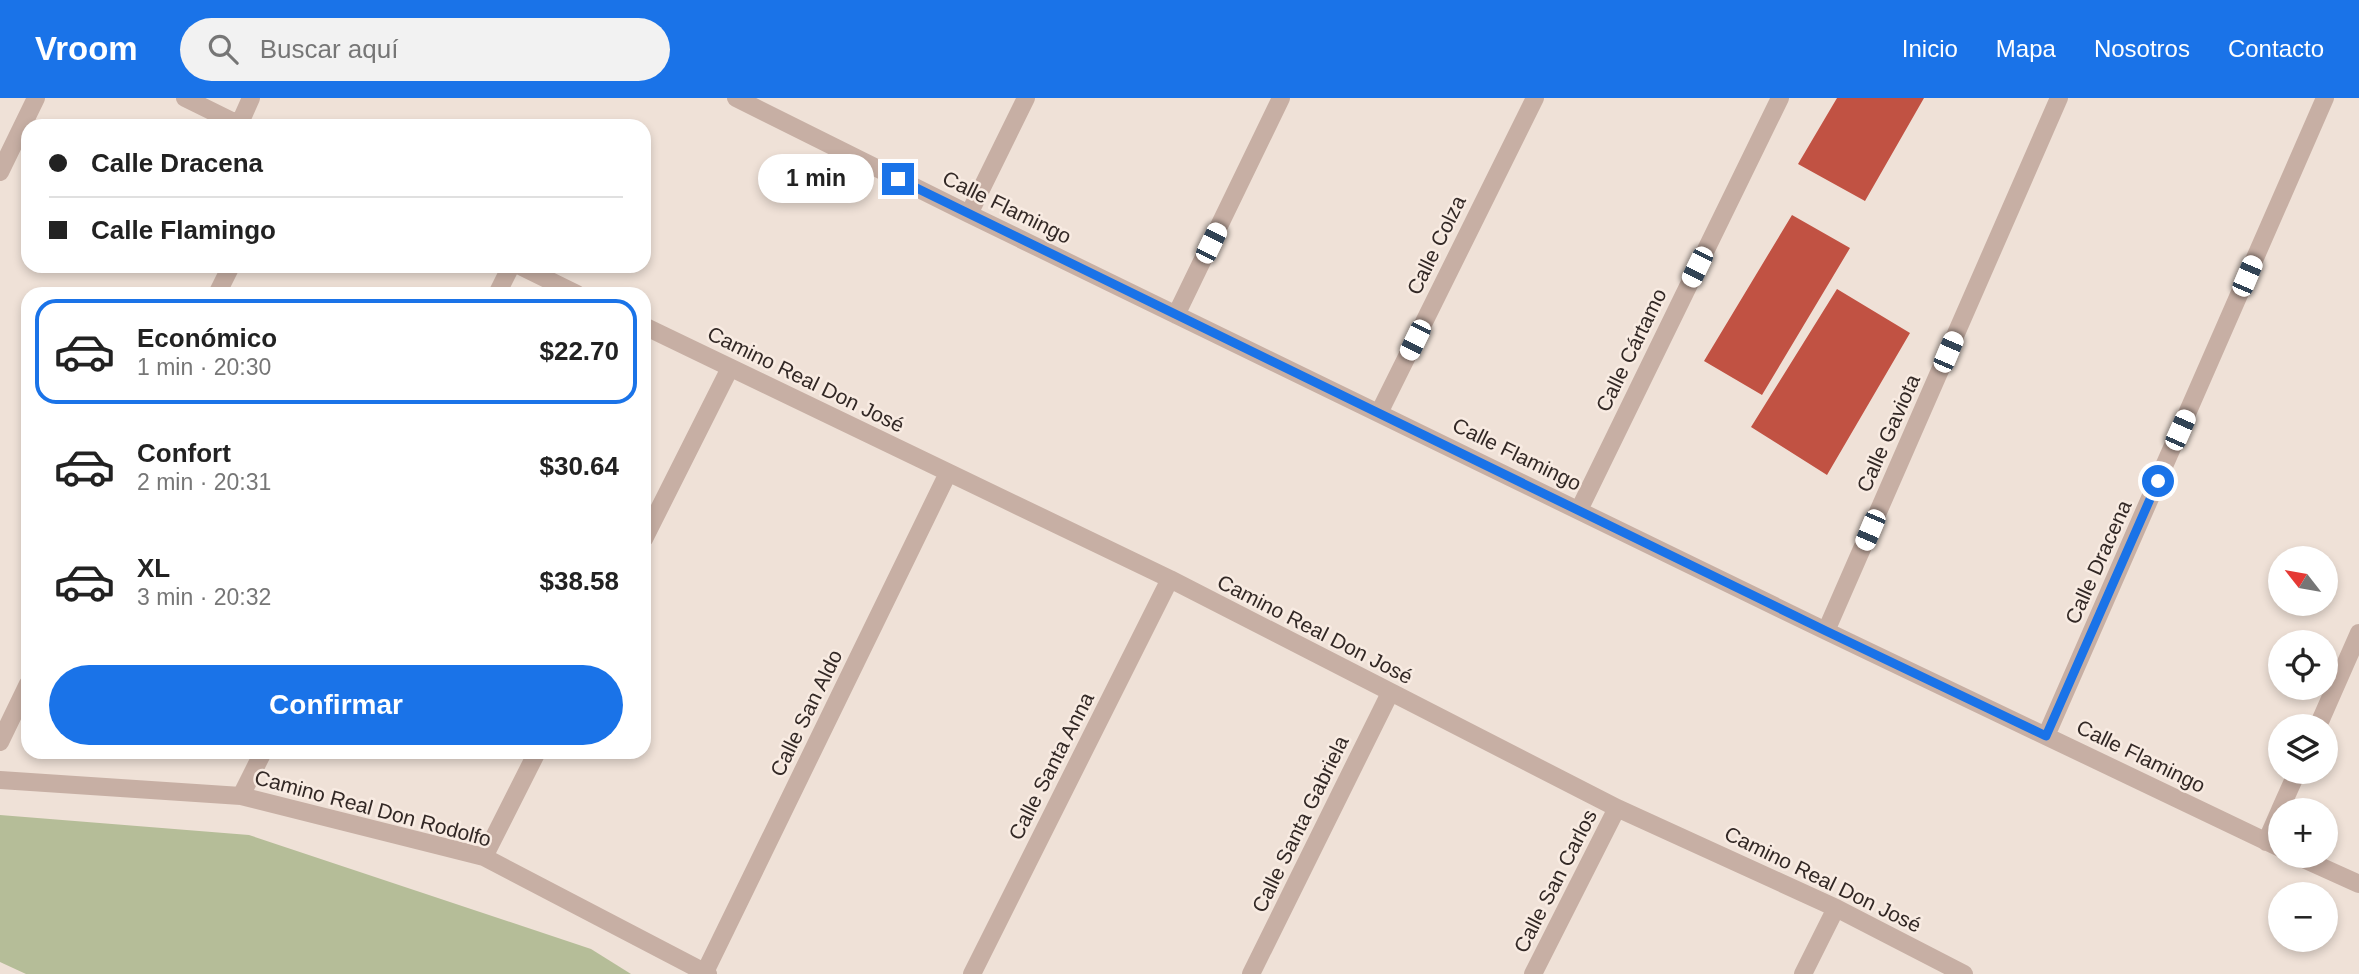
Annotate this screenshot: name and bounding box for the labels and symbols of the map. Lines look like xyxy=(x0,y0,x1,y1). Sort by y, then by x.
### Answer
callout: 1 min xyxy=(758,154,874,204)
route end xyxy=(882,163,914,195)
street label: Calle Flamingo xyxy=(939,166,1075,248)
street label: Calle Colza xyxy=(1402,191,1470,298)
car xyxy=(1193,220,1230,266)
car xyxy=(1679,244,1716,290)
car xyxy=(2230,253,2265,299)
street label: Calle Cártamo xyxy=(1591,285,1671,415)
car xyxy=(1397,317,1434,363)
street label: Camino Real Don José xyxy=(704,321,908,437)
car xyxy=(1931,329,1966,375)
street label: Calle Gaviota xyxy=(1852,370,1924,495)
car xyxy=(2162,407,2199,453)
street label: Calle Flamingo xyxy=(1449,413,1585,495)
route start xyxy=(2142,465,2174,497)
street label: Calle Dracena xyxy=(2060,496,2136,627)
car xyxy=(1853,507,1888,553)
north arrow xyxy=(2268,546,2338,616)
street label: Camino Real Don José xyxy=(1214,570,1416,688)
street label: Calle San Aldo xyxy=(765,646,847,780)
street label: Calle Santa Anna xyxy=(1004,688,1098,844)
street label: Calle Flamingo xyxy=(2073,715,2209,797)
street label: Calle Santa Gabriela xyxy=(1247,732,1353,916)
street label: Camino Real Don Rodolfo xyxy=(252,765,494,851)
street label: Calle San Carlos xyxy=(1509,806,1601,956)
street label: Camino Real Don José xyxy=(1721,821,1925,937)

